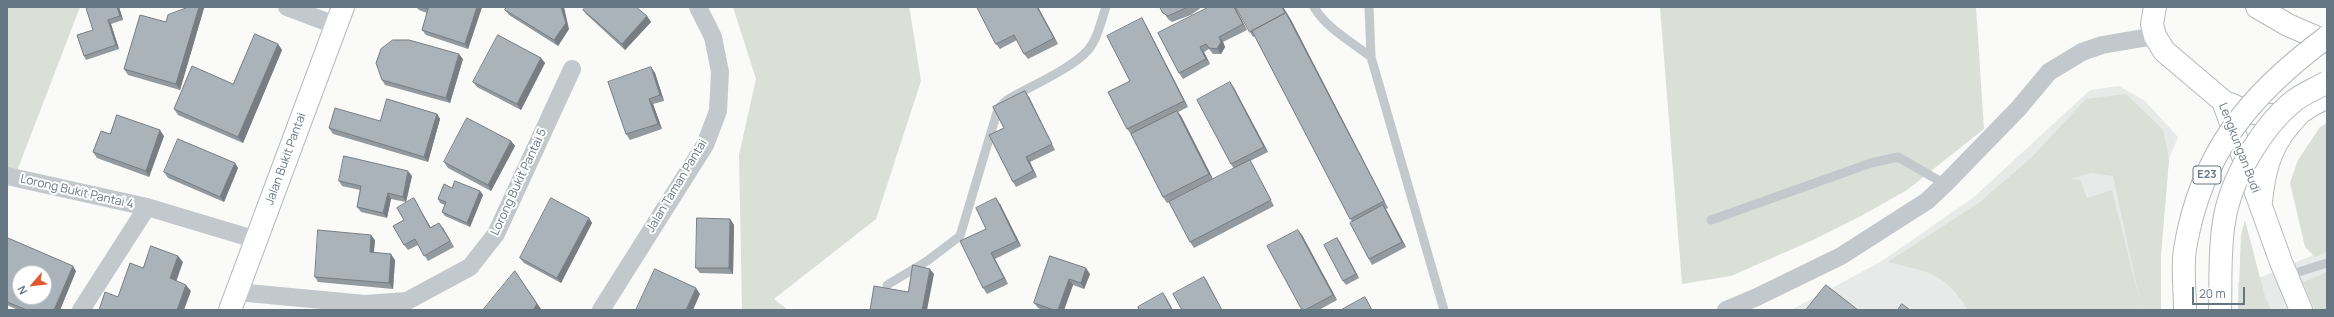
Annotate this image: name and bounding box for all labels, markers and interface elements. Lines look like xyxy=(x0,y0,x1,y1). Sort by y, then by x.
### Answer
street label: Lengkungan Budi xyxy=(2215,101,2263,195)
street label: Jalan Bukit Pantai xyxy=(263,111,309,207)
street label: Lorong Bukit Pantai 5 xyxy=(488,126,550,238)
street label: Jalan Taman Pantai xyxy=(644,137,710,235)
road number: E23 xyxy=(2193,166,2221,184)
street label: Lorong Bukit Pantai 4 xyxy=(19,172,135,212)
north arrow xyxy=(12,265,52,305)
scale bar xyxy=(2194,279,2247,305)
text: N xyxy=(13,283,30,297)
text: 20 m xyxy=(2199,285,2226,302)

